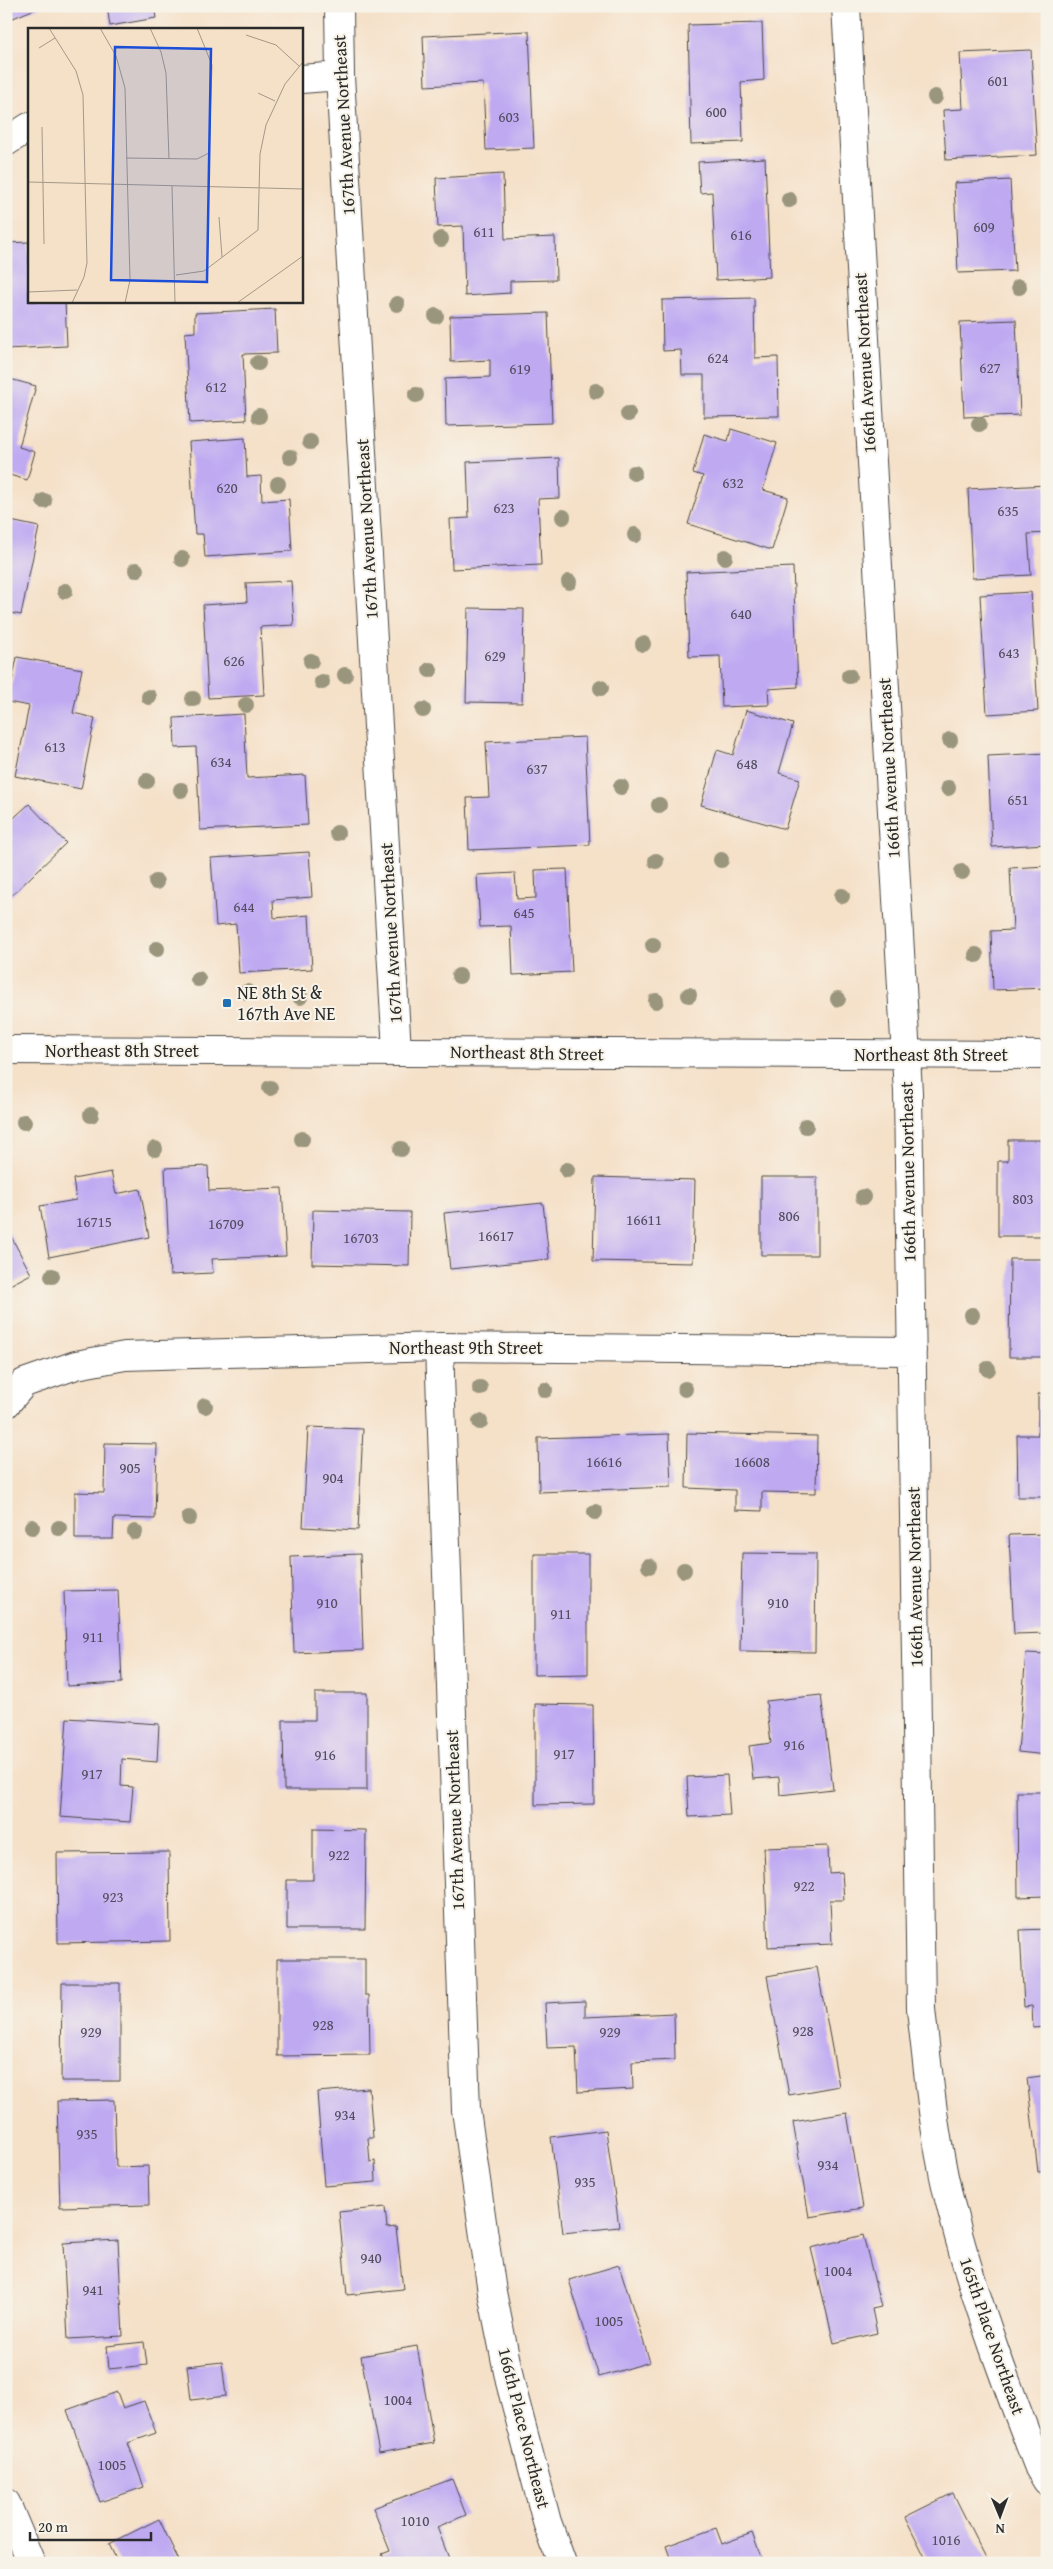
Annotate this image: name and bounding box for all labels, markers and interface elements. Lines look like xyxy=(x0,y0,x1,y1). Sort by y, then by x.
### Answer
inset map xyxy=(28,28,302,302)
street label: 167th Avenue Northeast xyxy=(325,33,362,216)
house number: 601 xyxy=(987,70,1009,91)
house number: 600 xyxy=(705,101,727,122)
house number: 603 xyxy=(498,106,520,127)
house number: 609 xyxy=(973,216,995,237)
house number: 611 xyxy=(473,221,495,242)
house number: 616 xyxy=(730,224,752,245)
street label: 166th Avenue Northeast xyxy=(846,271,883,454)
house number: 624 xyxy=(707,347,729,368)
house number: 627 xyxy=(979,357,1001,378)
house number: 619 xyxy=(509,358,531,379)
house number: 612 xyxy=(205,376,227,397)
street label: 167th Avenue Northeast xyxy=(348,437,385,620)
house number: 632 xyxy=(722,472,744,493)
house number: 620 xyxy=(216,477,238,498)
house number: 623 xyxy=(493,497,515,518)
house number: 635 xyxy=(997,500,1019,521)
house number: 640 xyxy=(730,603,752,624)
house number: 643 xyxy=(998,642,1020,663)
house number: 629 xyxy=(484,645,506,666)
house number: 626 xyxy=(223,650,245,671)
street label: 166th Avenue Northeast xyxy=(870,676,907,859)
house number: 613 xyxy=(44,736,66,757)
house number: 634 xyxy=(210,751,232,772)
house number: 648 xyxy=(736,753,758,774)
house number: 637 xyxy=(526,758,548,779)
house number: 651 xyxy=(1007,789,1029,810)
street label: 167th Avenue Northeast xyxy=(372,841,409,1024)
house number: 644 xyxy=(233,896,255,917)
house number: 645 xyxy=(513,902,535,923)
place label: NE 8th St & 167th Ave NE xyxy=(237,979,335,1027)
marker: NE 8th St & 167th Ave NE xyxy=(221,997,233,1009)
street label: Northeast 8th Street xyxy=(45,1037,200,1064)
street label: Northeast 8th Street xyxy=(450,1038,605,1067)
street label: Northeast 8th Street xyxy=(854,1041,1009,1068)
street label: 166th Avenue Northeast xyxy=(892,1081,923,1263)
house number: 803 xyxy=(1012,1188,1034,1209)
house number: 806 xyxy=(778,1205,800,1226)
house number: 16611 xyxy=(626,1209,662,1230)
house number: 16715 xyxy=(76,1211,112,1232)
house number: 16709 xyxy=(208,1213,244,1234)
house number: 16617 xyxy=(478,1225,514,1246)
house number: 16703 xyxy=(343,1227,379,1248)
street label: Northeast 9th Street xyxy=(389,1334,544,1361)
house number: 16616 xyxy=(586,1451,622,1472)
house number: 16608 xyxy=(734,1451,770,1472)
house number: 905 xyxy=(119,1457,141,1478)
house number: 904 xyxy=(322,1467,344,1488)
street label: 166th Avenue Northeast xyxy=(899,1486,930,1668)
house number: 910 xyxy=(316,1592,338,1613)
house number: 910 xyxy=(767,1592,789,1613)
house number: 911 xyxy=(550,1603,572,1624)
house number: 911 xyxy=(82,1626,104,1647)
street label: 167th Avenue Northeast xyxy=(438,1728,471,1911)
house number: 916 xyxy=(783,1734,805,1755)
house number: 917 xyxy=(553,1743,575,1764)
house number: 916 xyxy=(314,1744,336,1765)
house number: 917 xyxy=(81,1763,103,1784)
house number: 922 xyxy=(328,1844,350,1865)
house number: 922 xyxy=(793,1875,815,1896)
house number: 923 xyxy=(102,1886,124,1907)
house number: 928 xyxy=(312,2014,334,2035)
house number: 928 xyxy=(792,2020,814,2041)
house number: 929 xyxy=(80,2021,102,2042)
house number: 929 xyxy=(599,2021,621,2042)
house number: 934 xyxy=(334,2104,356,2125)
house number: 935 xyxy=(76,2123,98,2144)
house number: 934 xyxy=(817,2154,839,2175)
house number: 935 xyxy=(574,2171,596,2192)
house number: 940 xyxy=(360,2247,382,2268)
street label: 165th Place Northeast xyxy=(953,2253,1032,2419)
house number: 1004 xyxy=(824,2260,852,2281)
house number: 941 xyxy=(82,2279,104,2300)
house number: 1005 xyxy=(595,2310,623,2331)
street label: 166th Place Northeast xyxy=(491,2344,558,2512)
house number: 1004 xyxy=(384,2389,412,2410)
house number: 1005 xyxy=(98,2454,126,2475)
north arrow xyxy=(976,2492,1026,2542)
scale bar xyxy=(30,2509,151,2541)
house number: 1010 xyxy=(401,2510,429,2531)
text: 20 m xyxy=(38,2516,69,2537)
text: N xyxy=(995,2519,1005,2539)
house number: 1016 xyxy=(932,2529,960,2550)

